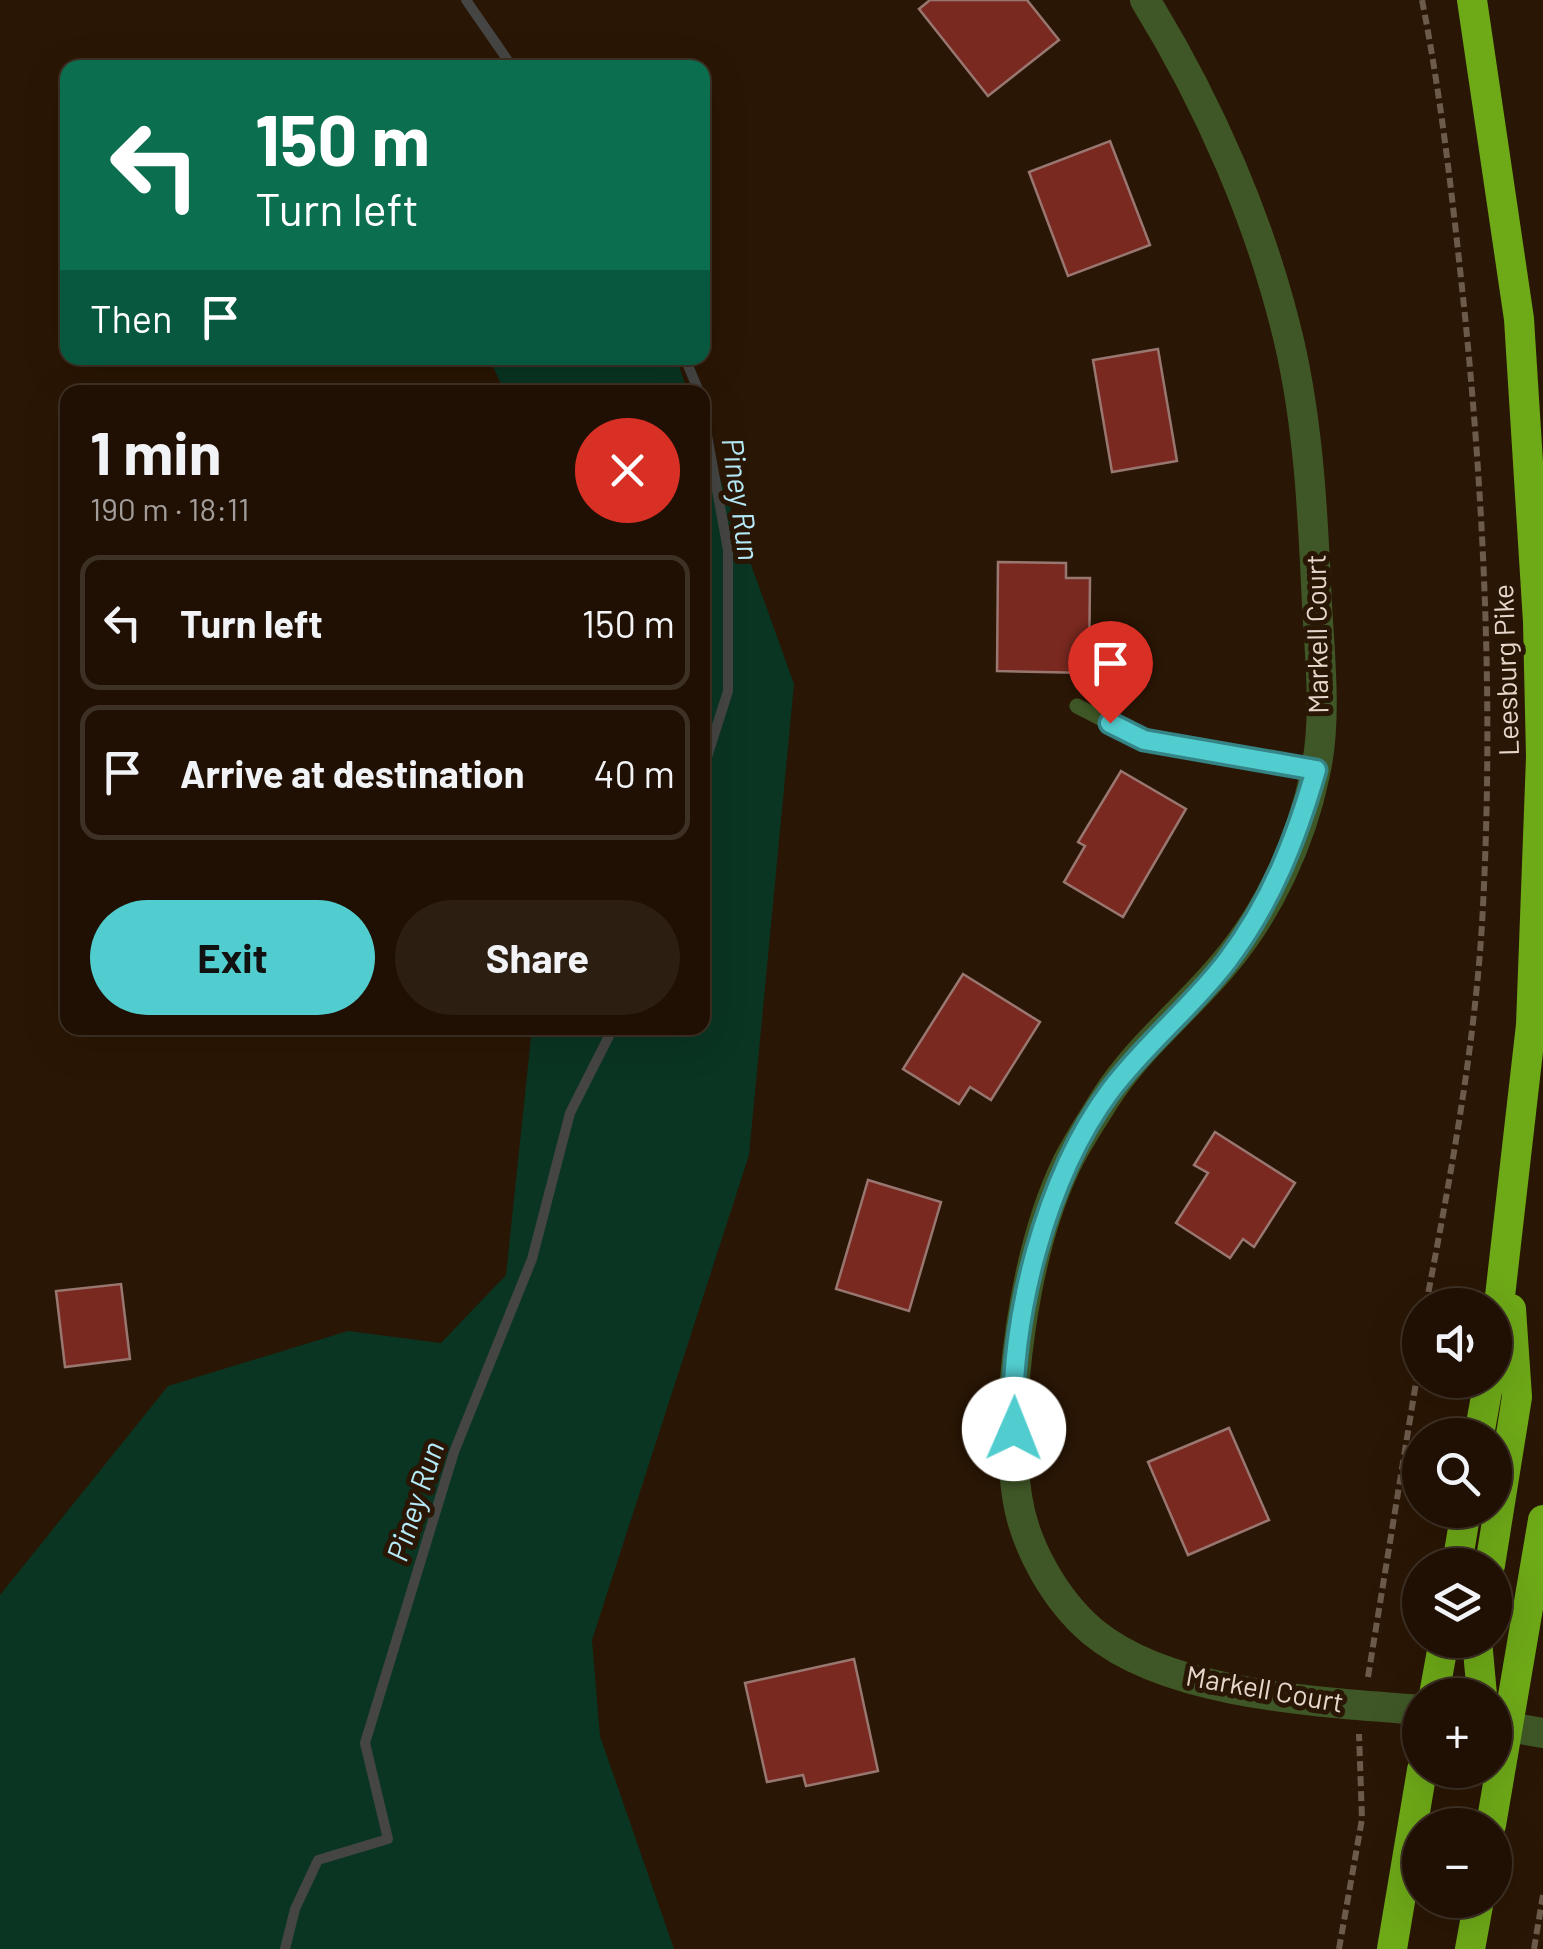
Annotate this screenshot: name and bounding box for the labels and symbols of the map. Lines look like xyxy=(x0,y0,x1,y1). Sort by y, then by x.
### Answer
water label: Piney Run xyxy=(716,435,768,563)
street label: Markell Court xyxy=(1298,554,1334,714)
street label: Leesburg Pike xyxy=(1485,584,1525,756)
pin xyxy=(1068,621,1153,724)
position arrow xyxy=(962,1377,1066,1481)
water label: Piney Run xyxy=(378,1437,450,1565)
street label: Markell Court xyxy=(1184,1657,1346,1719)

